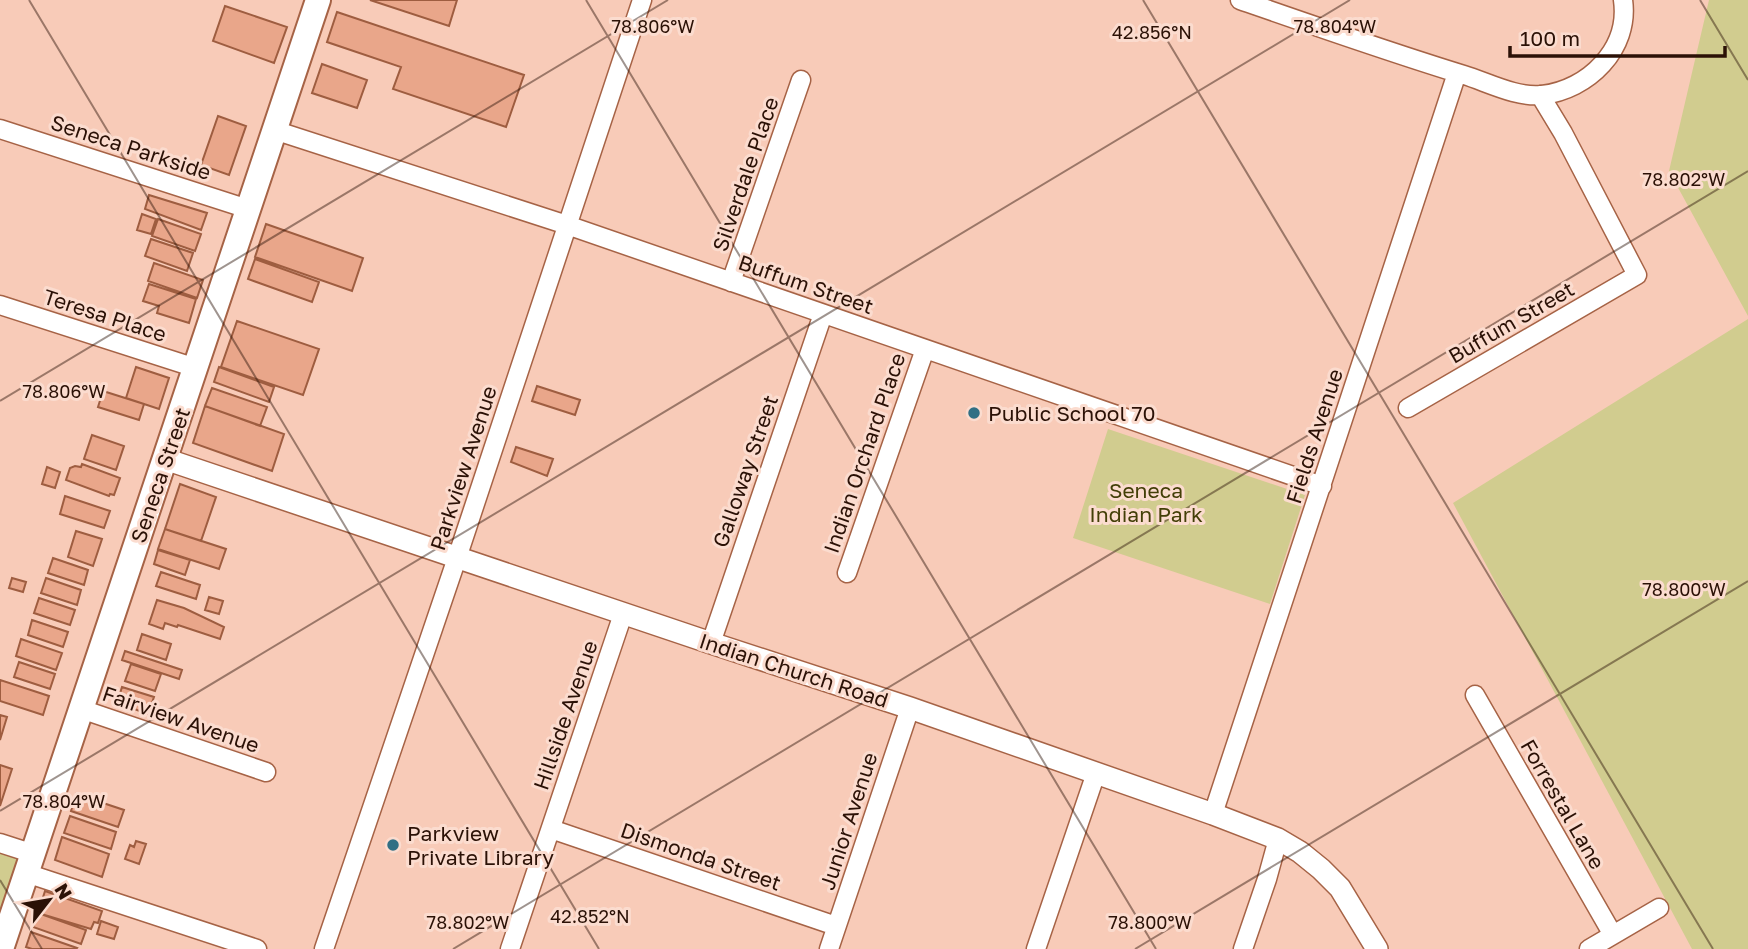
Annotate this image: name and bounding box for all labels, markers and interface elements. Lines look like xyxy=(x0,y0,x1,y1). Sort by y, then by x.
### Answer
scale bar xyxy=(1510,14,1725,58)
text: 78.806°W xyxy=(611,15,695,37)
text: 78.804°W xyxy=(1294,15,1376,37)
text: 42.856°N xyxy=(1112,21,1192,43)
text: 100 m xyxy=(1520,25,1580,51)
street label: Silverdale Place xyxy=(706,93,784,255)
street label: Seneca Parkside xyxy=(48,109,214,185)
text: 78.802°W xyxy=(1643,168,1725,190)
street label: Buffum Street xyxy=(735,249,877,319)
street label: Buffum Street xyxy=(1443,275,1579,369)
street label: Teresa Place xyxy=(40,283,170,347)
street label: Indian Orchard Place xyxy=(818,350,910,556)
street label: Fields Avenue xyxy=(1280,365,1348,507)
text: 78.806°W xyxy=(22,380,106,402)
street label: Parkview Avenue xyxy=(424,382,502,554)
street label: Galloway Street xyxy=(707,391,783,551)
place label: Public School 70 xyxy=(988,400,1156,426)
street label: Seneca Street xyxy=(125,404,195,546)
marker: Public School 70 xyxy=(966,405,982,421)
park label: Seneca Indian Park xyxy=(1089,477,1203,527)
text: 78.800°W xyxy=(1642,578,1726,600)
street label: Indian Church Road xyxy=(696,627,892,713)
street label: Hillside Avenue xyxy=(527,637,603,793)
street label: Fairview Avenue xyxy=(99,680,263,758)
street label: Forrestal Lane xyxy=(1515,734,1611,874)
street label: Junior Avenue xyxy=(814,749,882,893)
text: 78.804°W xyxy=(23,790,105,812)
street label: Dismonda Street xyxy=(617,816,785,896)
place label: Parkview Private Library xyxy=(407,820,554,870)
marker: Parkview Private Library xyxy=(385,837,401,853)
north arrow xyxy=(14,865,84,935)
text: N xyxy=(50,879,78,903)
text: 42.852°N xyxy=(550,905,630,927)
text: 78.802°W xyxy=(427,911,509,933)
text: 78.800°W xyxy=(1108,911,1192,933)

